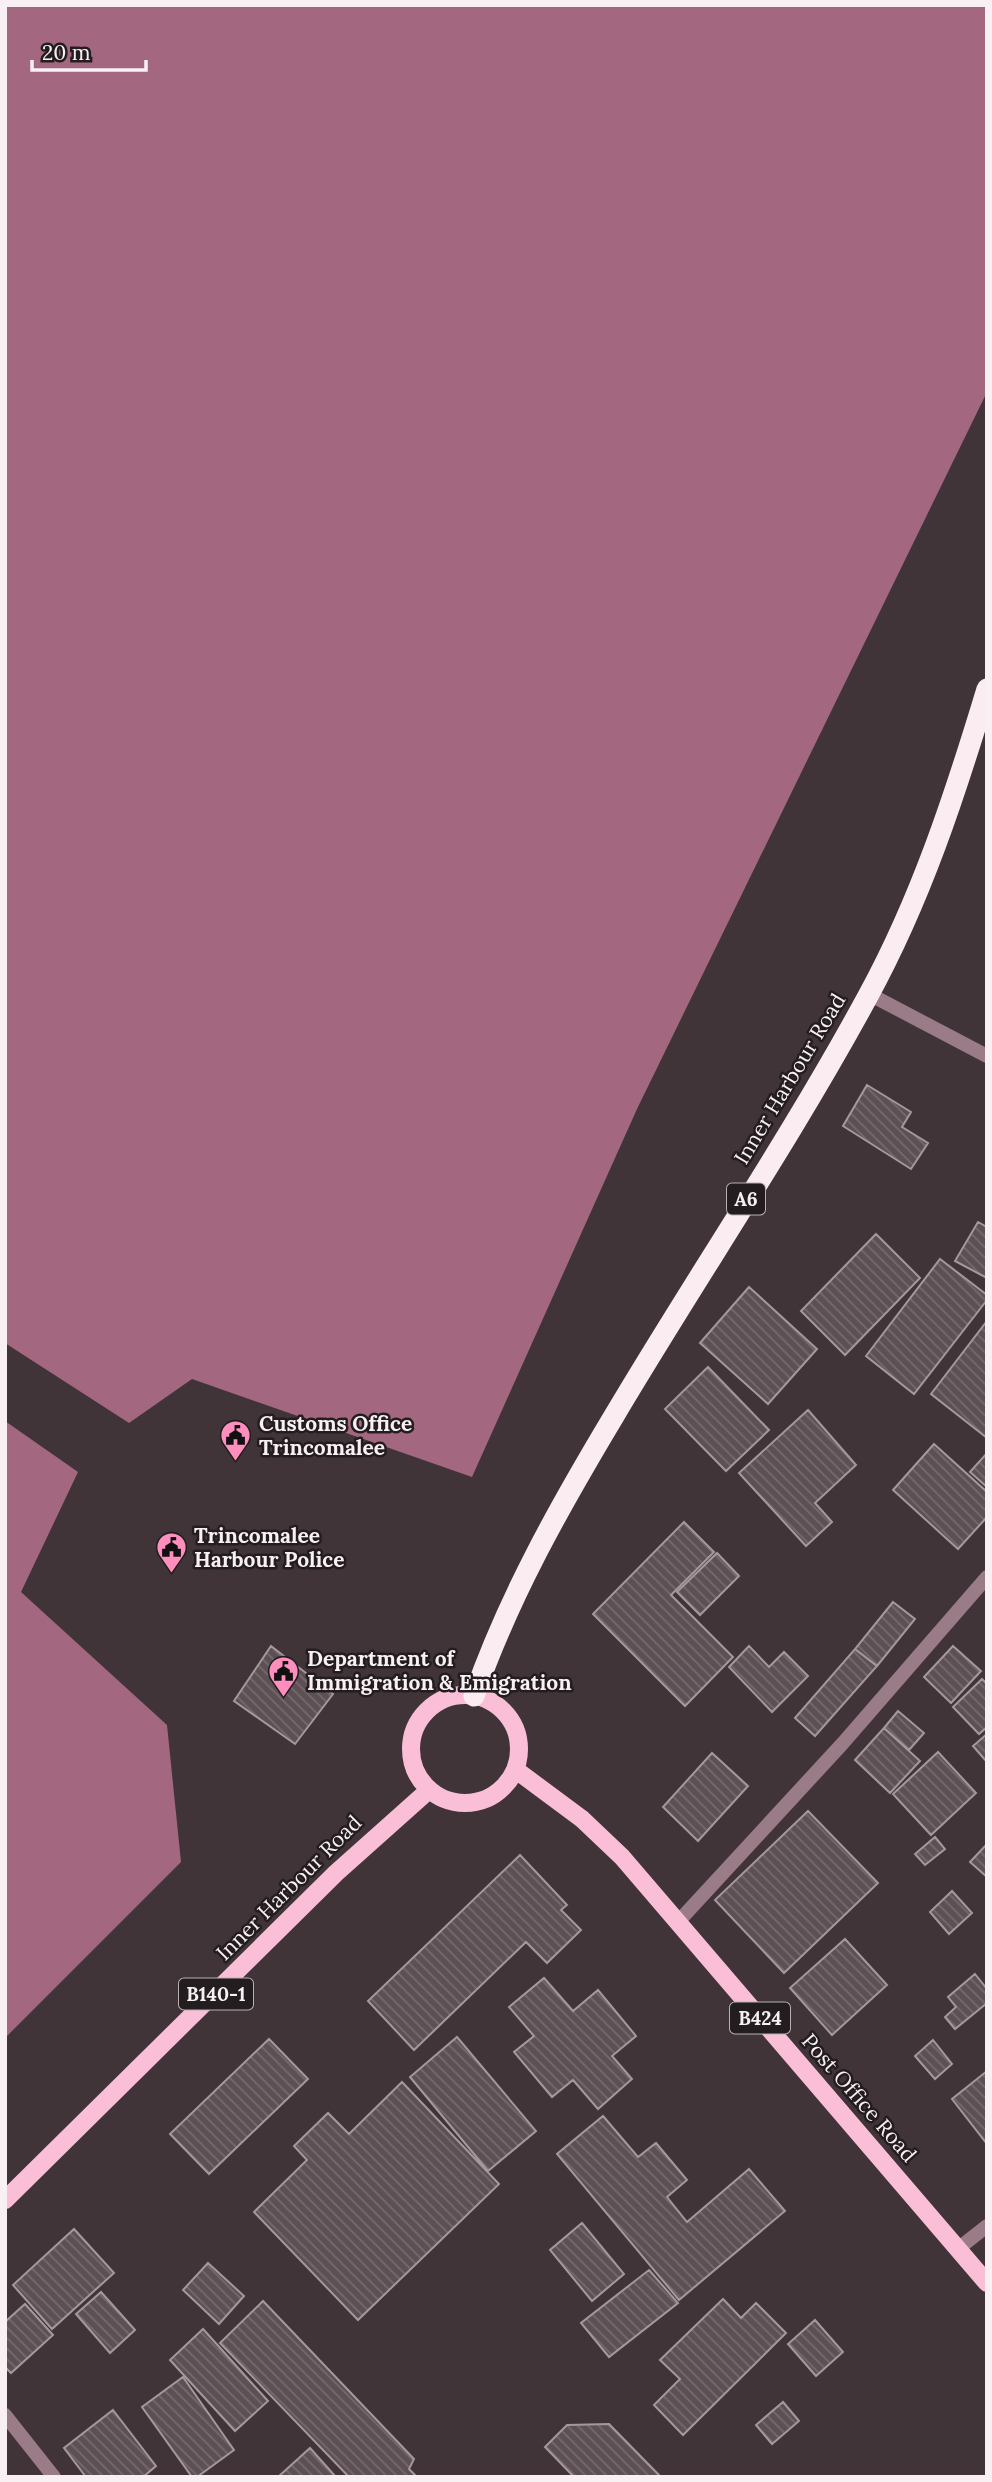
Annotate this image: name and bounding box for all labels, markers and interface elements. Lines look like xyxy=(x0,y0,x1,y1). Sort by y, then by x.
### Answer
scale bar xyxy=(32,28,145,72)
text: 20 m xyxy=(42,39,91,66)
street label: Inner Harbour Road xyxy=(728,988,851,1169)
road number: A6 xyxy=(727,1184,765,1214)
place label: Customs Office Trincomalee xyxy=(259,1410,412,1461)
public building icon: Customs Office Trincomalee xyxy=(219,1419,253,1463)
place label: Trincomalee Harbour Police xyxy=(194,1522,345,1573)
public building icon: Trincomalee Harbour Police xyxy=(154,1531,188,1575)
place label: Department of Immigration & Emigration xyxy=(307,1645,572,1696)
public building icon: Department of Immigration & Emigration xyxy=(267,1654,301,1698)
street label: Inner Harbour Road xyxy=(210,1809,367,1966)
road number: B140-1 xyxy=(179,1978,253,2010)
road number: B424 xyxy=(730,2002,790,2034)
street label: Post Office Road xyxy=(796,2028,923,2168)

